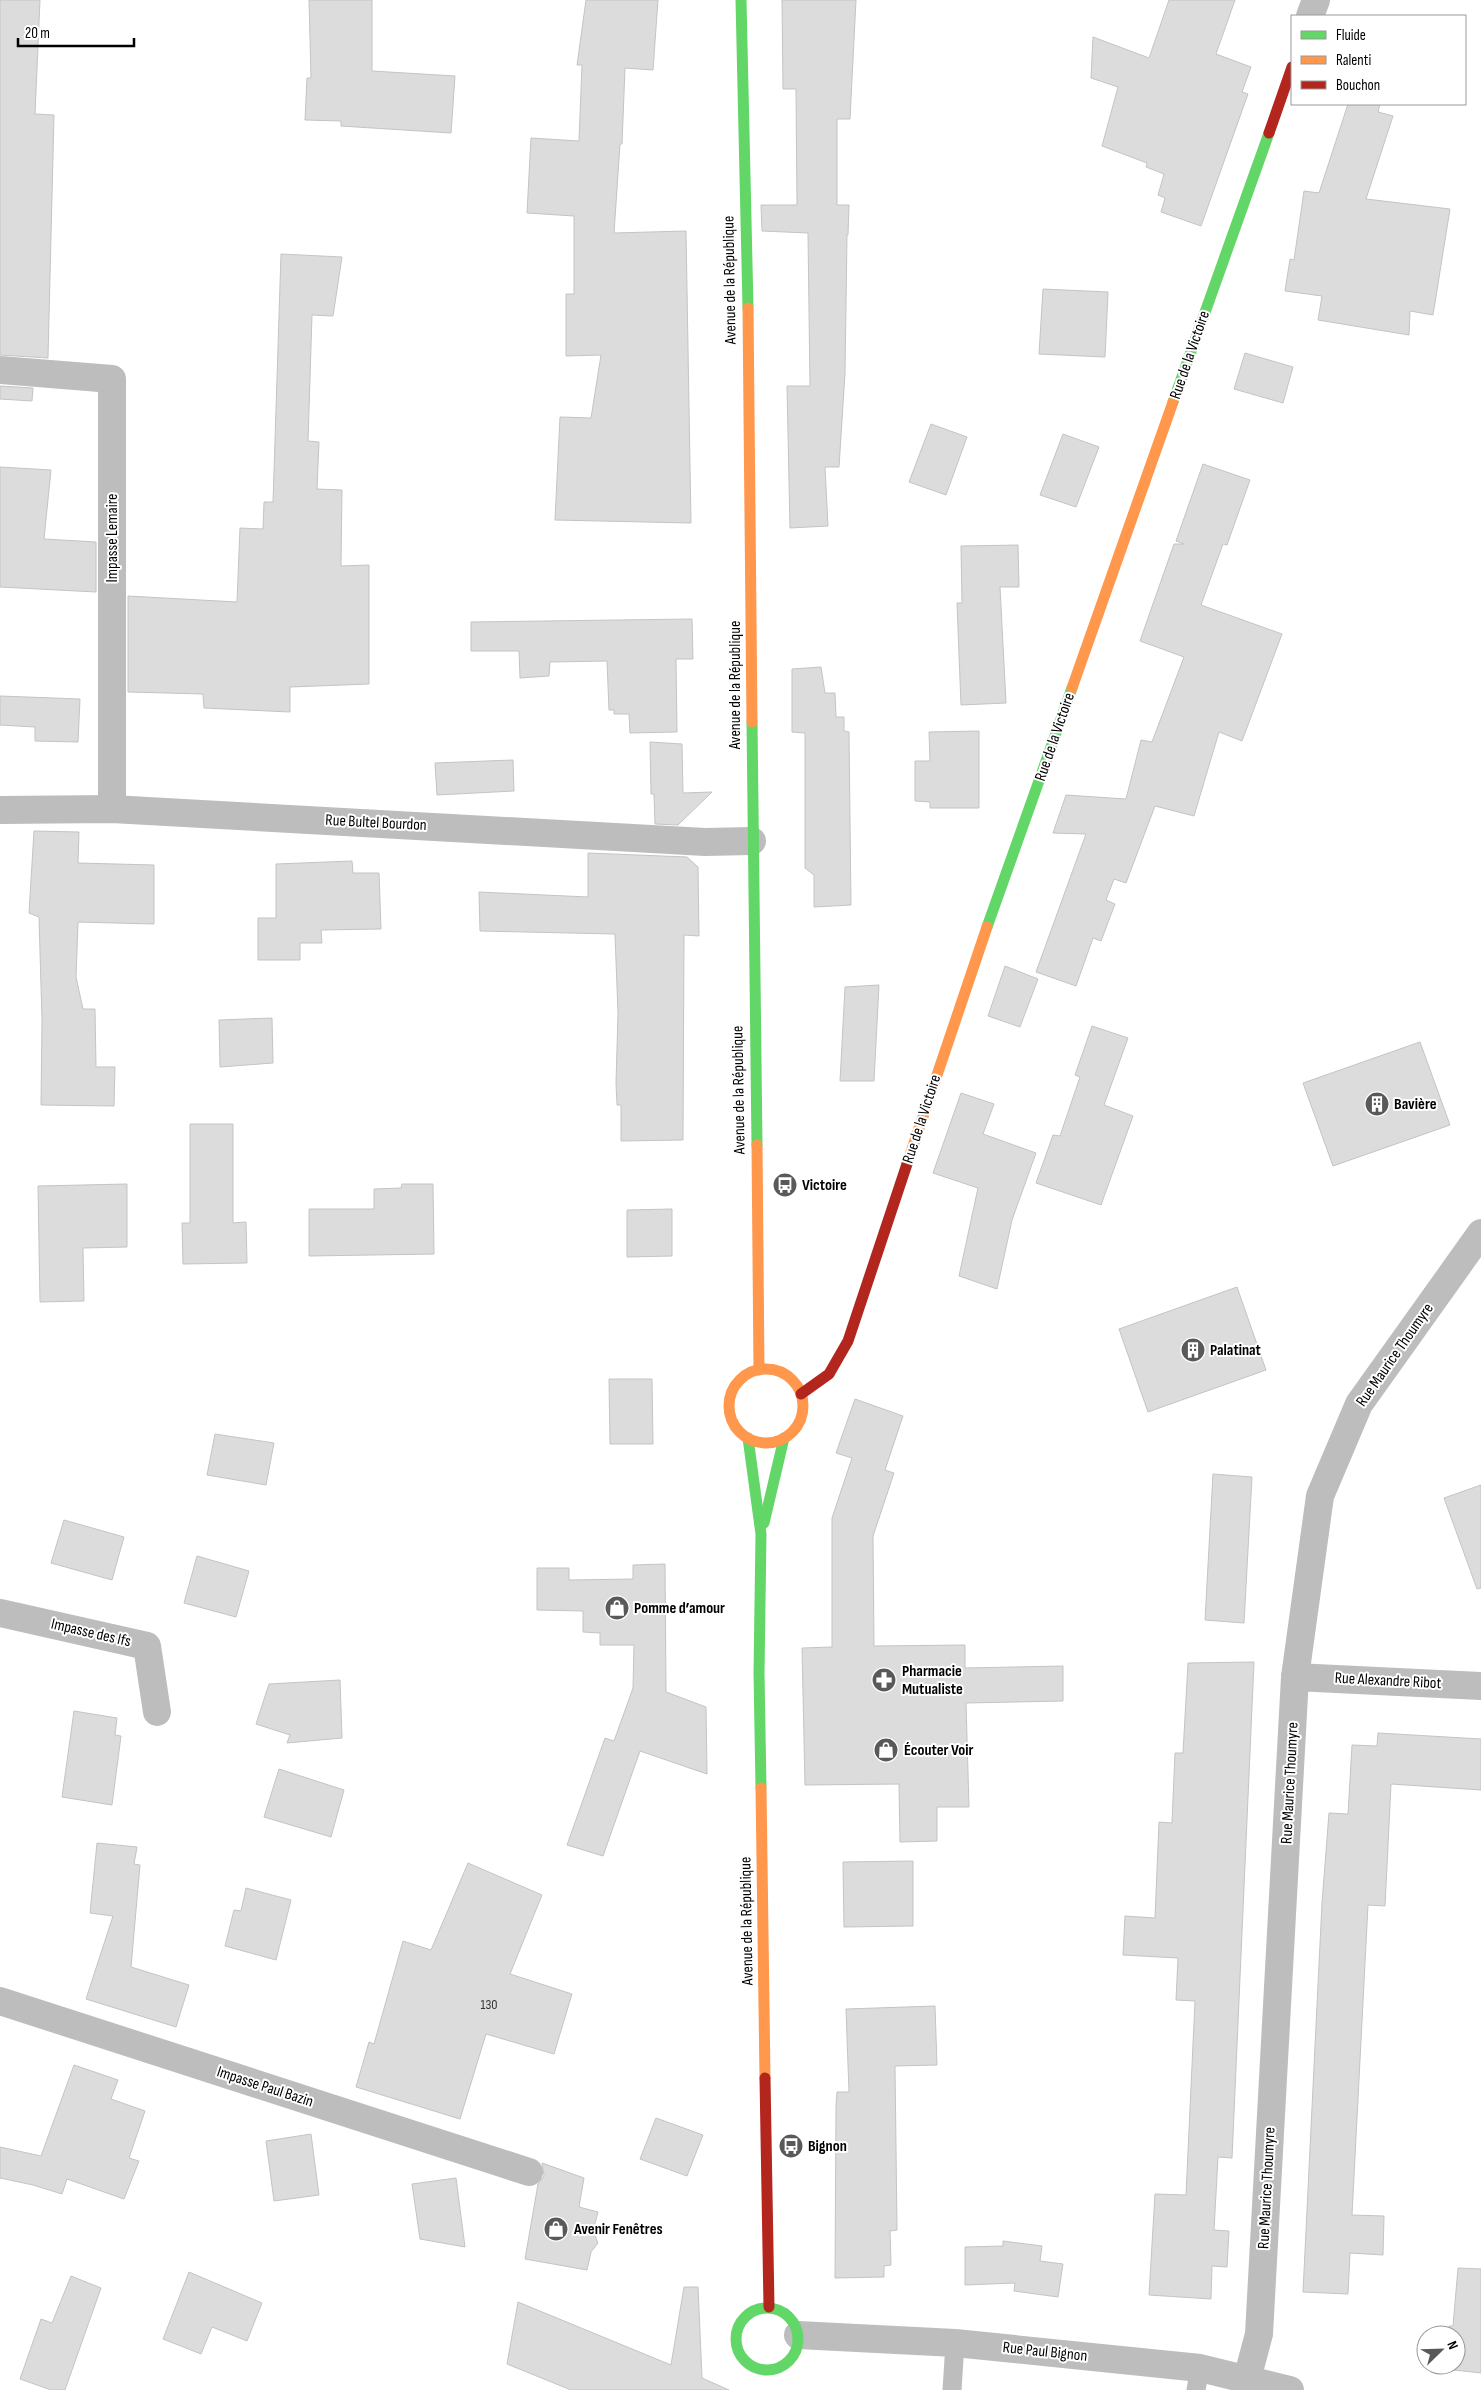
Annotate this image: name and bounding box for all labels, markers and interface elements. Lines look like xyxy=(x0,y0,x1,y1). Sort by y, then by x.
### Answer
scale bar xyxy=(18,15,134,47)
legend xyxy=(1291,15,1466,105)
text: 20 m xyxy=(25,24,50,43)
text: Fluide xyxy=(1336,26,1366,45)
text: Ralenti xyxy=(1336,51,1371,70)
text: Bouchon xyxy=(1336,76,1380,95)
street label: Avenue de la République xyxy=(719,216,741,345)
street label: Rue de la Victoire xyxy=(1166,308,1214,402)
street label: Impasse Lemaire xyxy=(103,494,122,582)
street label: Avenue de la République xyxy=(726,621,745,750)
street label: Rue de la Victoire xyxy=(1031,690,1079,784)
street label: Rue Bultel Bourdon xyxy=(325,811,427,835)
street label: Avenue de la République xyxy=(728,1026,750,1155)
street label: Rue de la Victoire xyxy=(899,1072,945,1166)
building icon: Bavière xyxy=(1364,1091,1390,1117)
place label: Bavière xyxy=(1394,1095,1437,1114)
bus stop icon: Victoire xyxy=(772,1172,798,1198)
place label: Victoire xyxy=(802,1176,847,1195)
street label: Rue Maurice Thoumyre xyxy=(1352,1300,1438,1410)
building icon: Palatinat xyxy=(1180,1337,1206,1363)
place label: Palatinat xyxy=(1210,1341,1261,1360)
shop icon: Pomme d’amour xyxy=(604,1595,630,1621)
place label: Pomme d’amour xyxy=(634,1599,725,1618)
street label: Impasse des Ifs xyxy=(49,1615,133,1651)
place label: Pharmacie Mutualiste xyxy=(902,1662,963,1699)
pharmacy icon: Pharmacie Mutualiste xyxy=(871,1667,897,1693)
street label: Rue Alexandre Ribot xyxy=(1334,1669,1442,1693)
street label: Rue Maurice Thoumyre xyxy=(1277,1722,1303,1844)
shop icon: Écouter Voir xyxy=(873,1737,899,1763)
place label: Écouter Voir xyxy=(904,1741,973,1760)
street label: Avenue de la République xyxy=(736,1857,758,1986)
house number: 130 xyxy=(480,1996,498,2013)
street label: Impasse Paul Bazin xyxy=(214,2062,316,2112)
street label: Rue Maurice Thoumyre xyxy=(1254,2127,1280,2249)
bus stop icon: Bignon xyxy=(778,2133,804,2159)
place label: Bignon xyxy=(808,2137,847,2156)
shop icon: Avenir Fenêtres xyxy=(543,2216,569,2242)
place label: Avenir Fenêtres xyxy=(573,2220,663,2239)
north arrow xyxy=(1416,2325,1466,2375)
street label: Rue Paul Bignon xyxy=(1002,2338,1088,2366)
text: N xyxy=(1443,2338,1462,2352)

